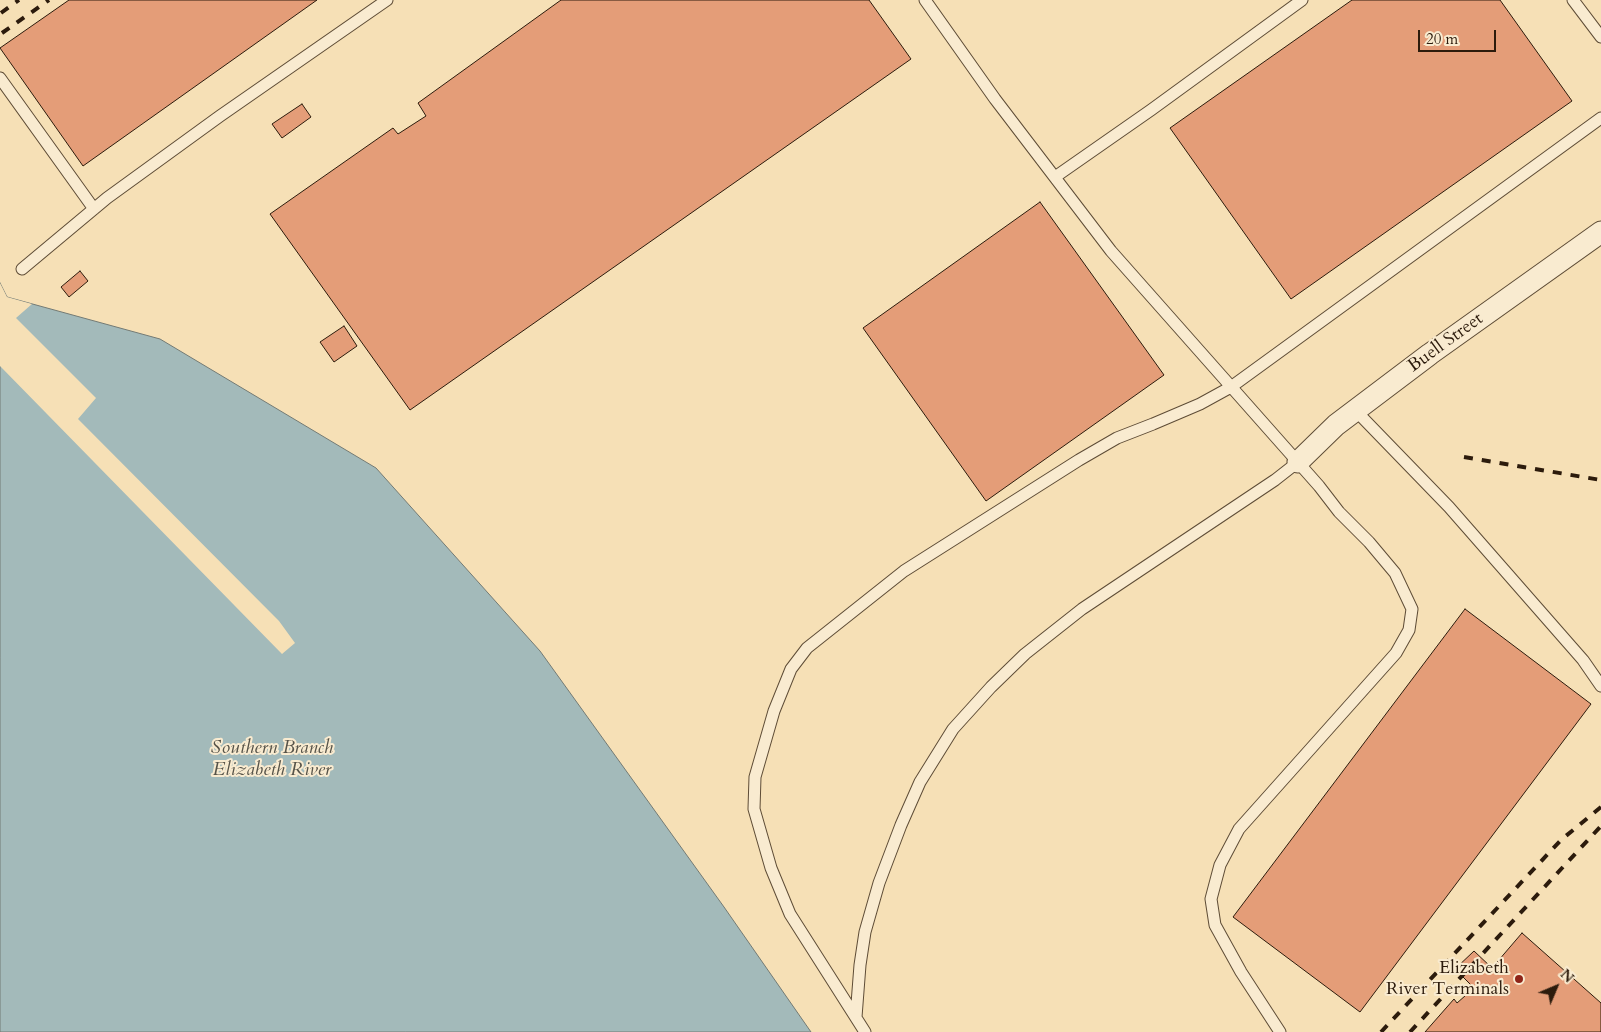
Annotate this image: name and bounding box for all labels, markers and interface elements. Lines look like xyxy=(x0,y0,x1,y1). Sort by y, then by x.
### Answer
scale bar xyxy=(1421,20,1498,52)
text: 20 m xyxy=(1426,29,1458,49)
street label: Buell Street xyxy=(1404,309,1488,377)
water label: Southern Branch Elizabeth River xyxy=(211,738,333,782)
place label: Elizabeth River Terminals xyxy=(1386,958,1509,1001)
north arrow xyxy=(1531,962,1581,1012)
text: N xyxy=(1556,965,1578,987)
marker: Elizabeth River Terminals xyxy=(1513,973,1525,985)

